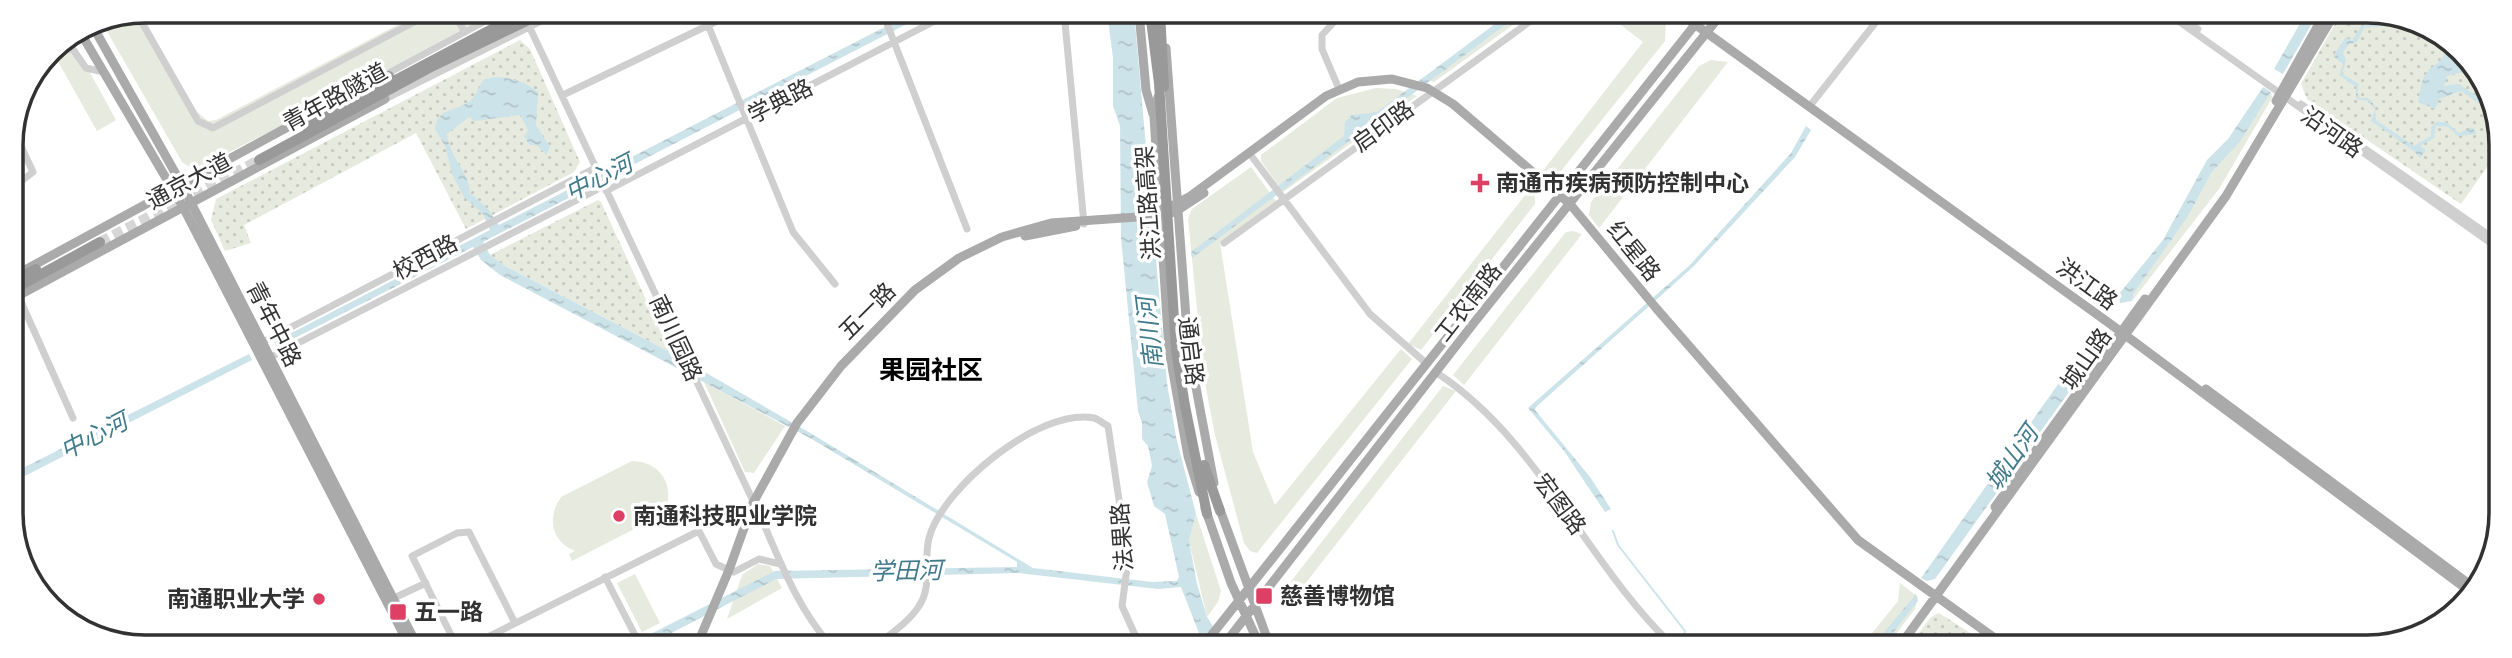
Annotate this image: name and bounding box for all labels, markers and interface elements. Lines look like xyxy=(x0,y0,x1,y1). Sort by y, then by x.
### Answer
street label: 青年路隧道 xyxy=(278,58,392,136)
street label: 学典路 xyxy=(743,74,817,128)
street label: 启印路 xyxy=(1347,95,1419,157)
street label: 沿河路 xyxy=(2296,102,2368,162)
street label: 洪江路高架 xyxy=(1131,145,1165,261)
water label: 中心河 xyxy=(561,147,641,206)
street label: 通京大道 xyxy=(142,148,236,214)
place label: 南通市疾病预防控制中心 xyxy=(1496,170,1749,196)
marker: 南通市疾病预防控制中心 xyxy=(1470,173,1490,193)
street label: 红星路 xyxy=(1602,216,1666,286)
street label: 校西路 xyxy=(388,229,462,285)
street label: 洪江路 xyxy=(2051,253,2123,315)
street label: 工农南路 xyxy=(1429,258,1507,346)
street label: 青年中路 xyxy=(242,277,306,371)
street label: 五一路 xyxy=(833,277,901,345)
street label: 南川园路 xyxy=(645,291,707,385)
water label: 南川河 xyxy=(1131,292,1167,370)
street label: 通启路 xyxy=(1174,315,1208,387)
street label: 城山路 xyxy=(2056,323,2116,395)
district label: 果园社区 xyxy=(879,355,983,385)
water label: 中心河 xyxy=(56,405,136,464)
water label: 城山河 xyxy=(1980,417,2046,495)
street label: 宏图路 xyxy=(1529,469,1591,539)
street label: 法果路 xyxy=(1107,502,1137,572)
place label: 南通科技职业学院 xyxy=(633,503,817,529)
marker: 南通科技职业学院 xyxy=(611,508,627,524)
water label: 学田河 xyxy=(870,556,946,585)
place label: 慈善博物馆 xyxy=(1280,583,1395,609)
place label: 南通职业大学 xyxy=(167,586,305,612)
marker: 慈善博物馆 xyxy=(1254,586,1274,606)
marker: 南通职业大学 xyxy=(311,591,327,607)
place label: 五一路 xyxy=(414,599,483,625)
marker: 五一路 xyxy=(388,602,408,622)

